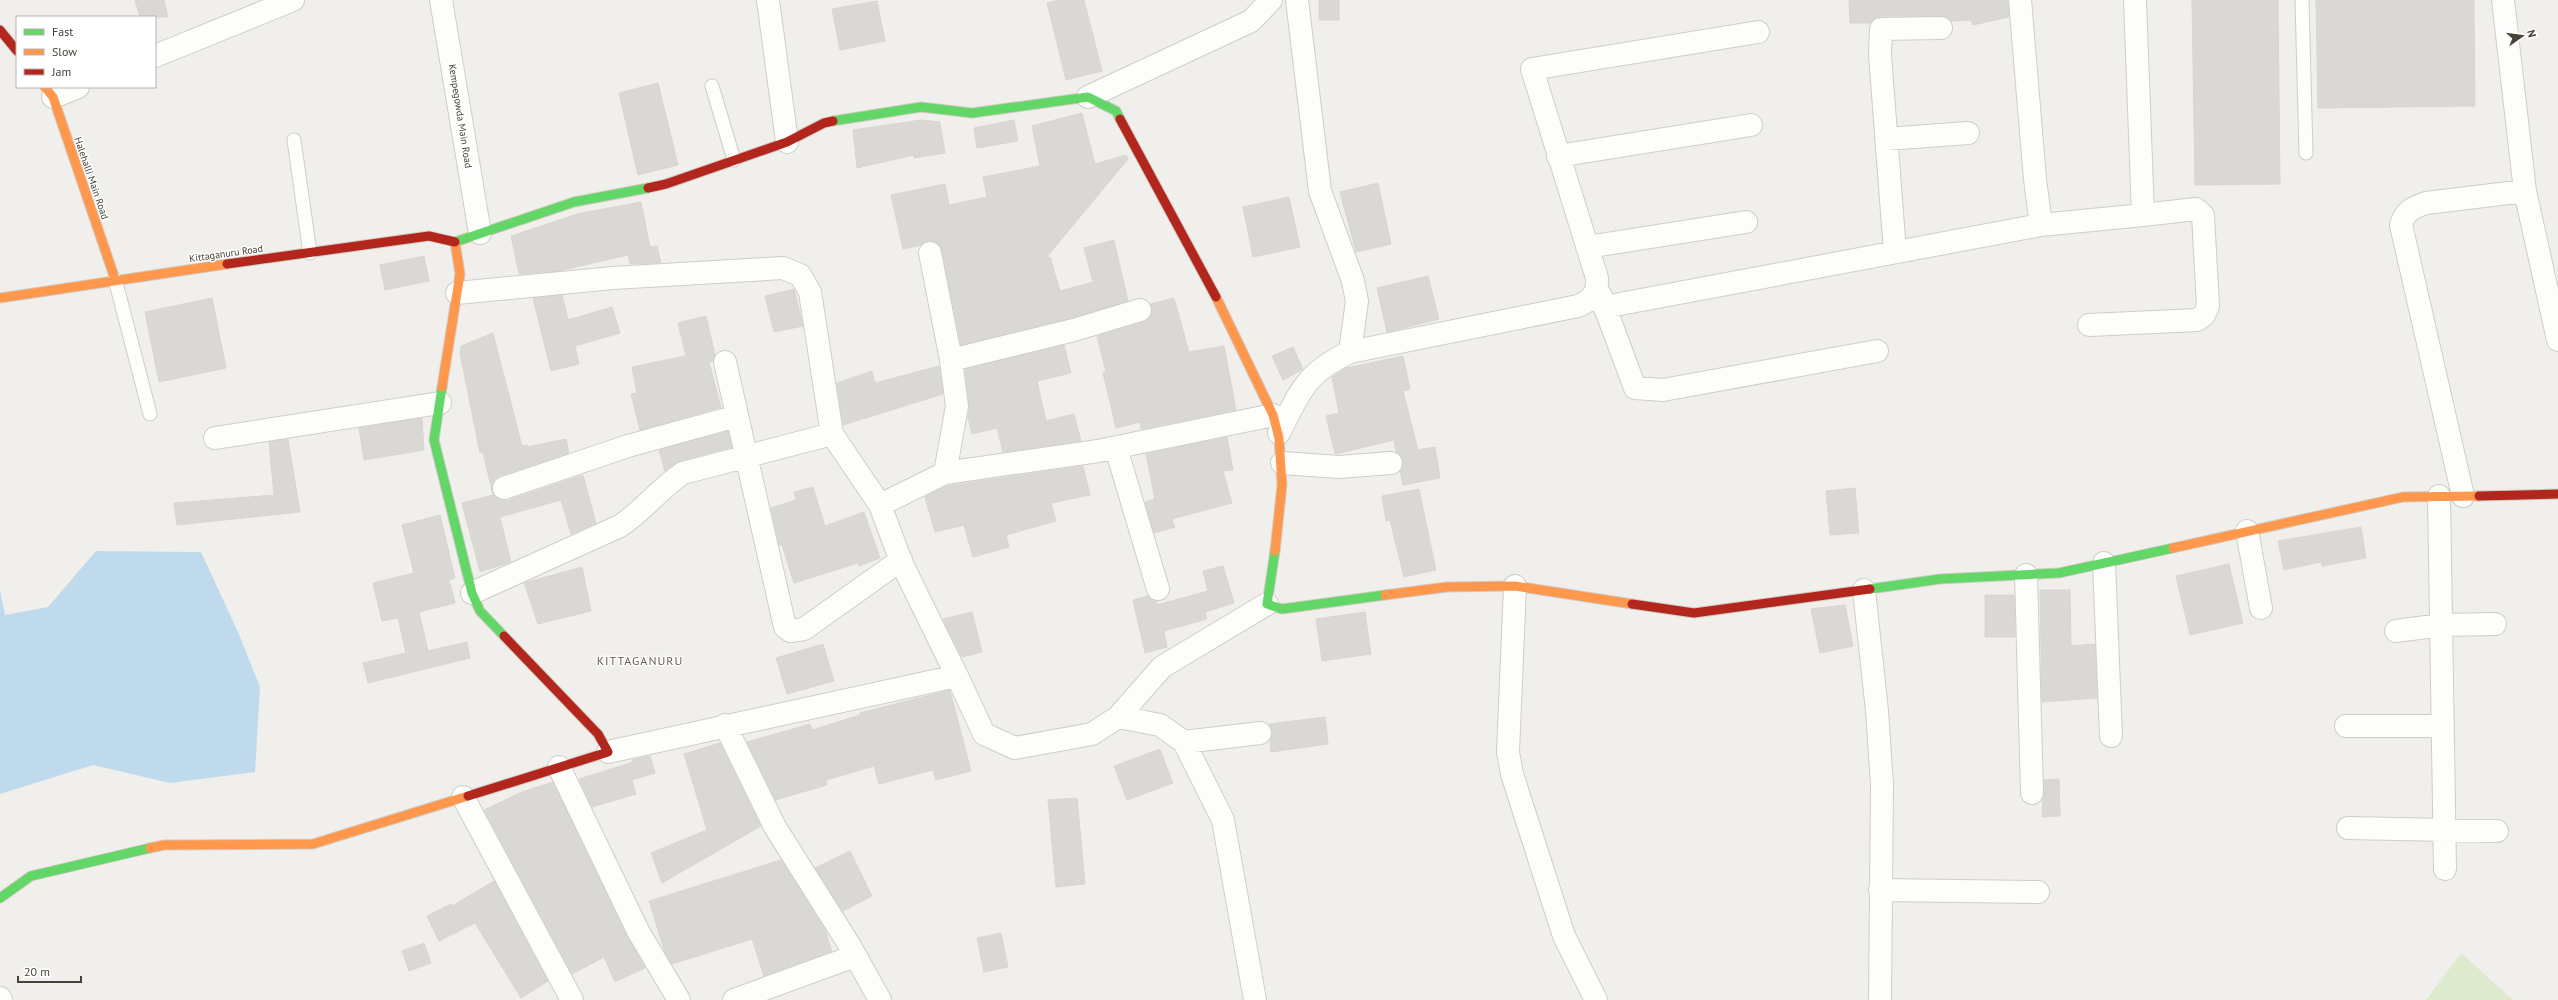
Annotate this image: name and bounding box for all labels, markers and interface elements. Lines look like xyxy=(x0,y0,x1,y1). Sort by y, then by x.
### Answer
legend xyxy=(16,16,156,88)
north arrow xyxy=(2502,16,2542,56)
text: Fast xyxy=(52,24,73,39)
text: N xyxy=(2524,28,2539,39)
text: Slow xyxy=(52,44,77,59)
street label: Kempegowda Main Road xyxy=(446,63,475,169)
text: Jam xyxy=(51,64,71,79)
street label: Halehalli Main Road xyxy=(71,135,112,221)
street label: Kittaganuru Road xyxy=(188,242,264,265)
district label: KITTAGANURU xyxy=(597,653,683,668)
scale bar xyxy=(18,958,81,984)
text: 20 m xyxy=(24,964,50,979)

